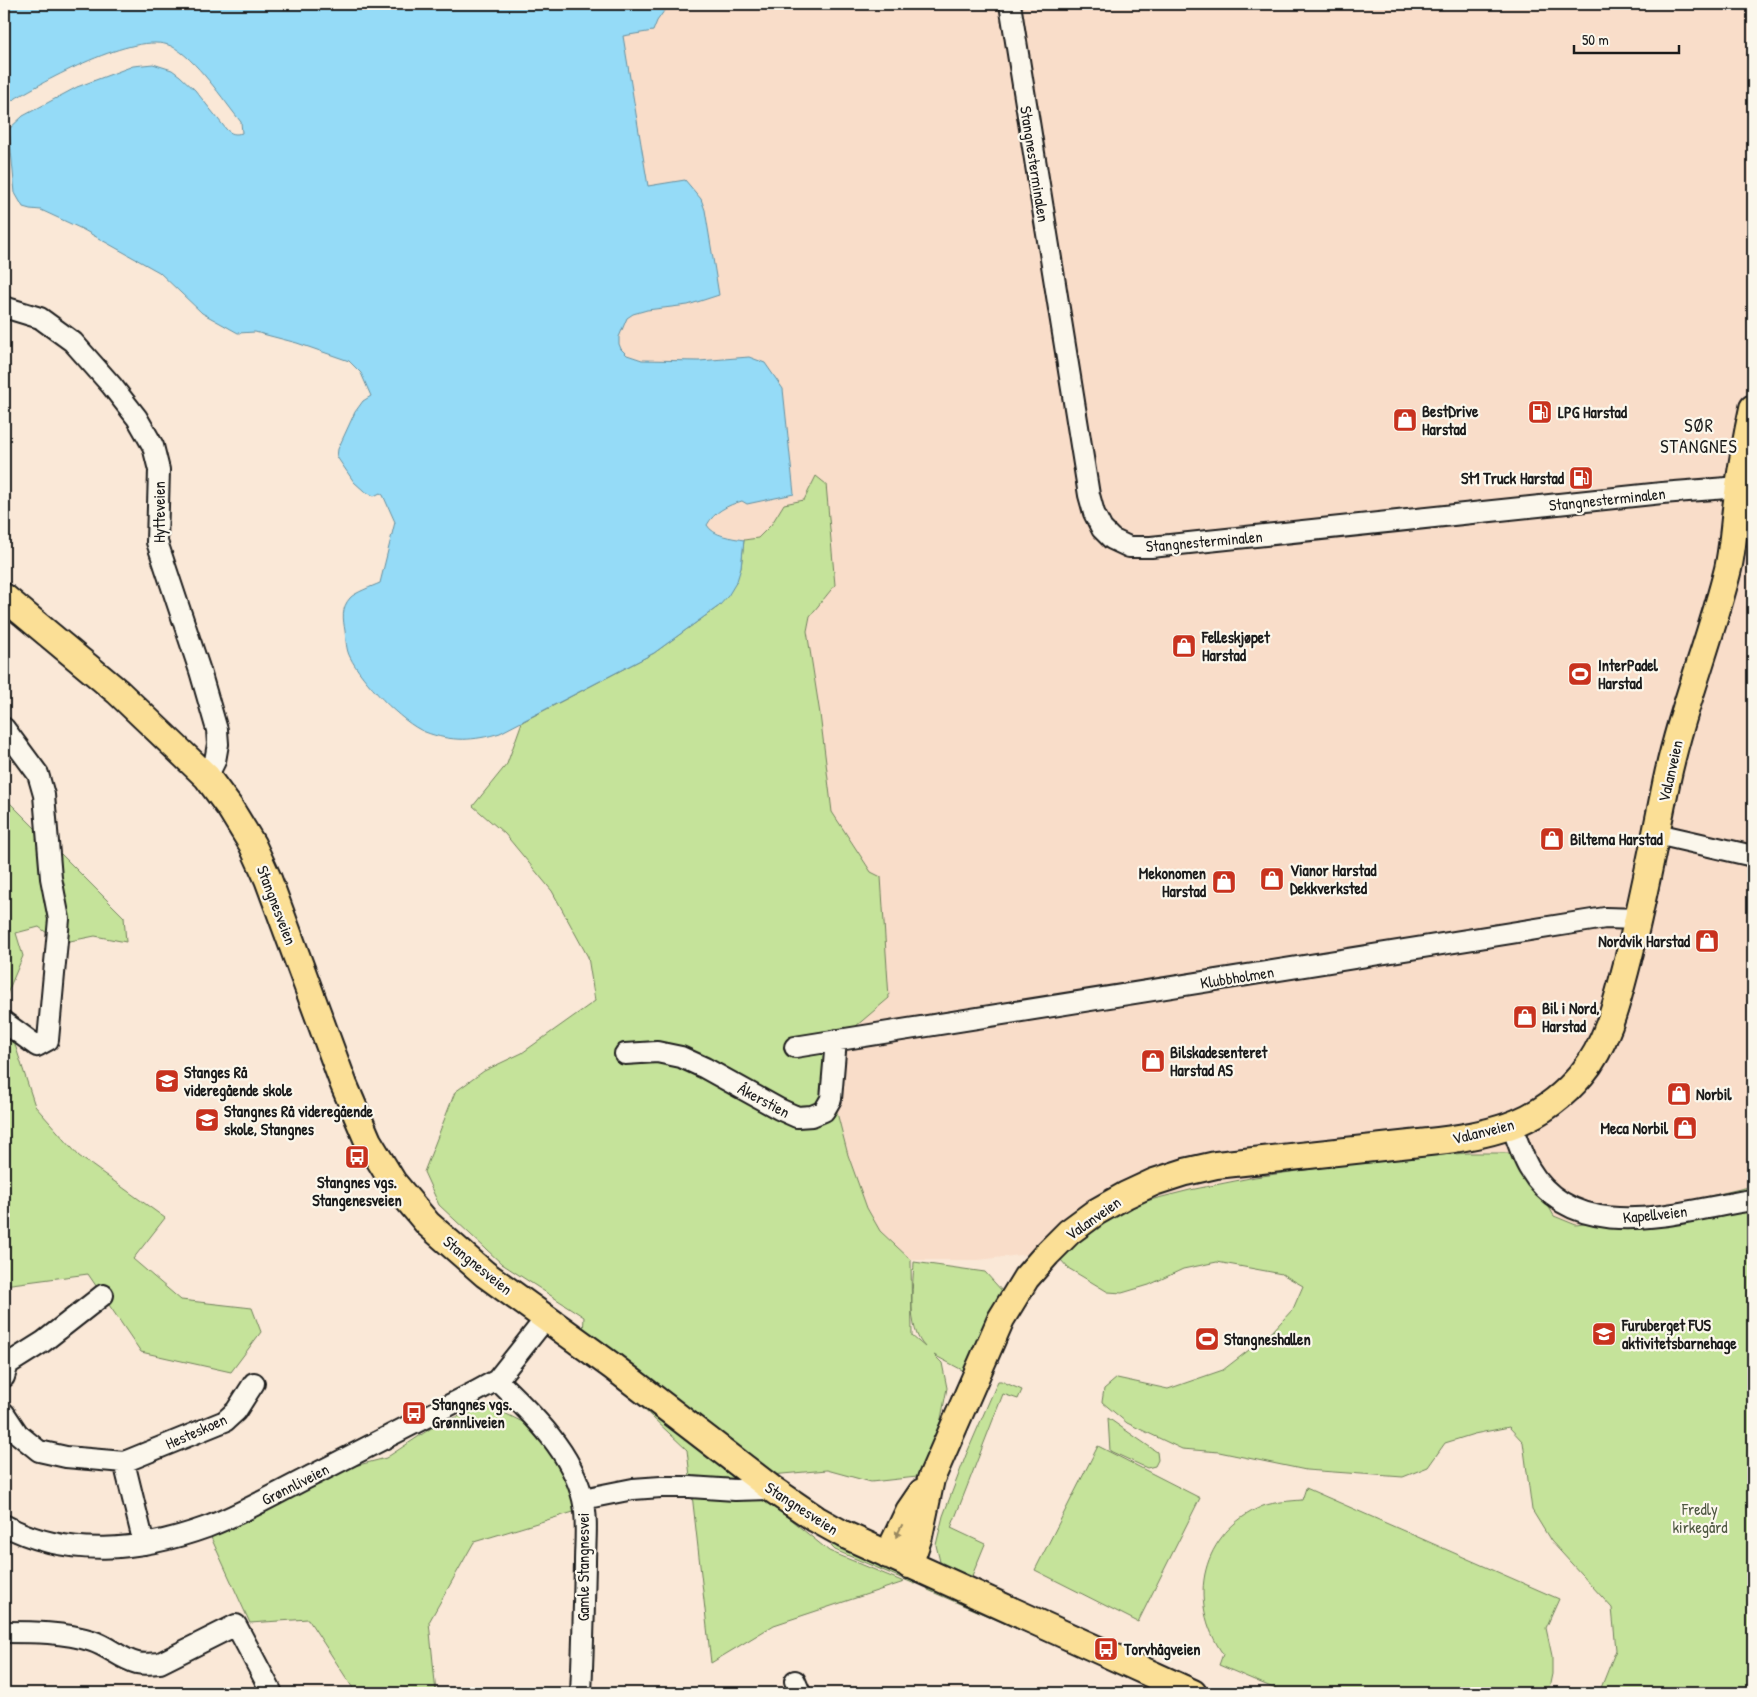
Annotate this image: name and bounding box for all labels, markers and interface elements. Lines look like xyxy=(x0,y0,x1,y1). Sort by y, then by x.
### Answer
scale bar xyxy=(1574,22,1680,54)
text: 50 m xyxy=(1582,29,1609,50)
street label: Stangnesterminalen xyxy=(1015,104,1055,224)
fuel station icon: LPG Harstad xyxy=(1527,399,1553,425)
place label: BestDrive Harstad xyxy=(1422,400,1479,440)
place label: LPG Harstad xyxy=(1558,401,1628,423)
shop icon: BestDrive Harstad xyxy=(1392,407,1418,433)
district label: SØR STANGNES xyxy=(1660,413,1738,459)
fuel station icon: St1 Truck Harstad xyxy=(1568,465,1594,491)
place label: St1 Truck Harstad xyxy=(1461,467,1565,489)
street label: Hytteveien xyxy=(148,481,170,543)
street label: Stangnesterminalen xyxy=(1548,482,1666,516)
street label: Stangnesterminalen xyxy=(1145,525,1263,557)
place label: Felleskjøpet Harstad xyxy=(1201,626,1270,666)
shop icon: Felleskjøpet Harstad xyxy=(1171,633,1197,659)
place label: InterPadel Harstad xyxy=(1598,654,1659,694)
sports icon: InterPadel Harstad xyxy=(1567,661,1593,687)
street label: Valanveien xyxy=(1652,738,1688,804)
shop icon: Biltema Harstad xyxy=(1539,826,1565,852)
place label: Biltema Harstad xyxy=(1570,828,1664,850)
place label: Vianor Harstad Dekkverksted xyxy=(1290,859,1377,899)
street label: Stangnesveien xyxy=(252,862,302,948)
place label: Mekonomen Harstad xyxy=(1139,862,1207,902)
shop icon: Vianor Harstad Dekkverksted xyxy=(1259,866,1285,892)
shop icon: Mekonomen Harstad xyxy=(1211,869,1237,895)
shop icon: Nordvik Harstad xyxy=(1694,928,1720,954)
place label: Nordvik Harstad xyxy=(1598,930,1691,952)
street label: Klubbholmen xyxy=(1199,960,1275,994)
place label: Bil i Nord, Harstad xyxy=(1542,997,1600,1037)
shop icon: Bil i Nord, Harstad xyxy=(1512,1004,1538,1030)
place label: Bilskadesenteret Harstad AS xyxy=(1170,1041,1268,1081)
shop icon: Bilskadesenteret Harstad AS xyxy=(1140,1048,1166,1074)
place label: Stanges Rå videregående skole xyxy=(183,1061,293,1102)
school or university icon: Stanges Rå videregående skole xyxy=(154,1068,180,1094)
street label: Åkerstien xyxy=(734,1077,794,1123)
shop icon: Norbil xyxy=(1666,1081,1692,1107)
place label: Norbil xyxy=(1696,1083,1732,1105)
place label: Stangnes Rå videregående skole, Stangnes xyxy=(224,1100,373,1141)
school or university icon: Stangnes Rå videregående skole, Stangnes xyxy=(194,1107,220,1133)
street label: Valanveien xyxy=(1450,1113,1516,1149)
shop icon: Meca Norbil xyxy=(1672,1115,1698,1141)
place label: Meca Norbil xyxy=(1600,1117,1669,1139)
bus stop icon: Stangnes vgs. Stangenesveien xyxy=(344,1144,370,1170)
place label: Stangnes vgs. Stangenesveien xyxy=(312,1171,402,1212)
street label: Valanveien xyxy=(1061,1191,1125,1245)
street label: Kapellveien xyxy=(1622,1200,1688,1228)
street label: Stangnesveien xyxy=(439,1230,517,1300)
place label: Furuberget FUS aktivitetsbarnehage xyxy=(1621,1314,1737,1355)
school or university icon: Furuberget FUS aktivitetsbarnehage xyxy=(1591,1321,1617,1347)
sports icon: Stangneshallen xyxy=(1194,1326,1220,1352)
place label: Stangneshallen xyxy=(1224,1328,1311,1351)
place label: Stangnes vgs. Grønnliveien xyxy=(432,1393,512,1433)
bus stop icon: Stangnes vgs. Grønnliveien xyxy=(401,1400,427,1426)
street label: Hesteskoen xyxy=(162,1408,230,1454)
street label: Grønnliveien xyxy=(258,1458,332,1510)
street label: Stangnesveien xyxy=(761,1476,843,1540)
park label: Fredly kirkegård xyxy=(1672,1498,1728,1538)
street label: Gamle Stangnesvei xyxy=(572,1513,594,1621)
one-way arrow xyxy=(895,1524,903,1538)
bus stop icon: Torvhågveien xyxy=(1093,1636,1119,1662)
place label: Torvhågveien xyxy=(1123,1638,1201,1661)

